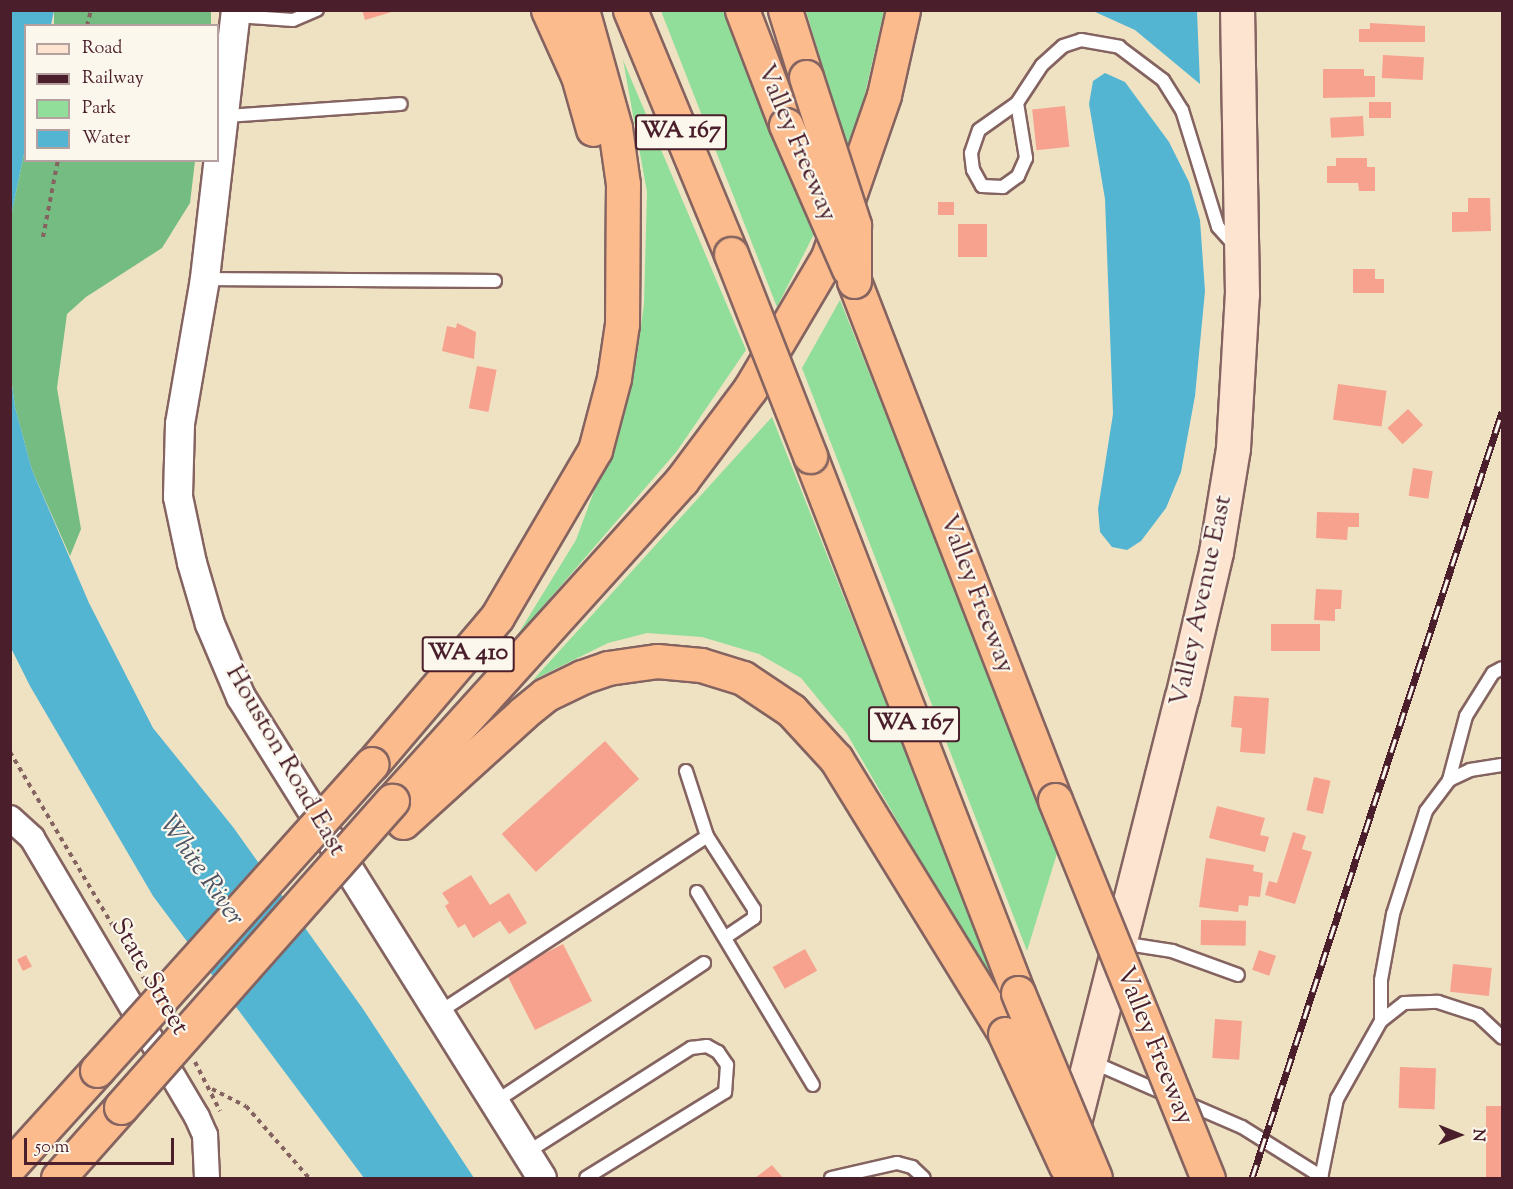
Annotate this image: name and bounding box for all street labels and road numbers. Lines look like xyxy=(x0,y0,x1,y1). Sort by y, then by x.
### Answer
street label: Valley Freeway xyxy=(749,60,843,226)
road number: WA 167 xyxy=(634,111,728,153)
street label: Valley Avenue East xyxy=(1164,493,1240,709)
street label: Valley Freeway xyxy=(931,510,1021,678)
road number: WA 410 xyxy=(422,633,514,675)
street label: Houston Road East xyxy=(218,660,352,862)
road number: WA 167 xyxy=(868,703,960,745)
street label: State Street xyxy=(103,913,195,1041)
street label: Valley Freeway xyxy=(1108,962,1200,1130)

